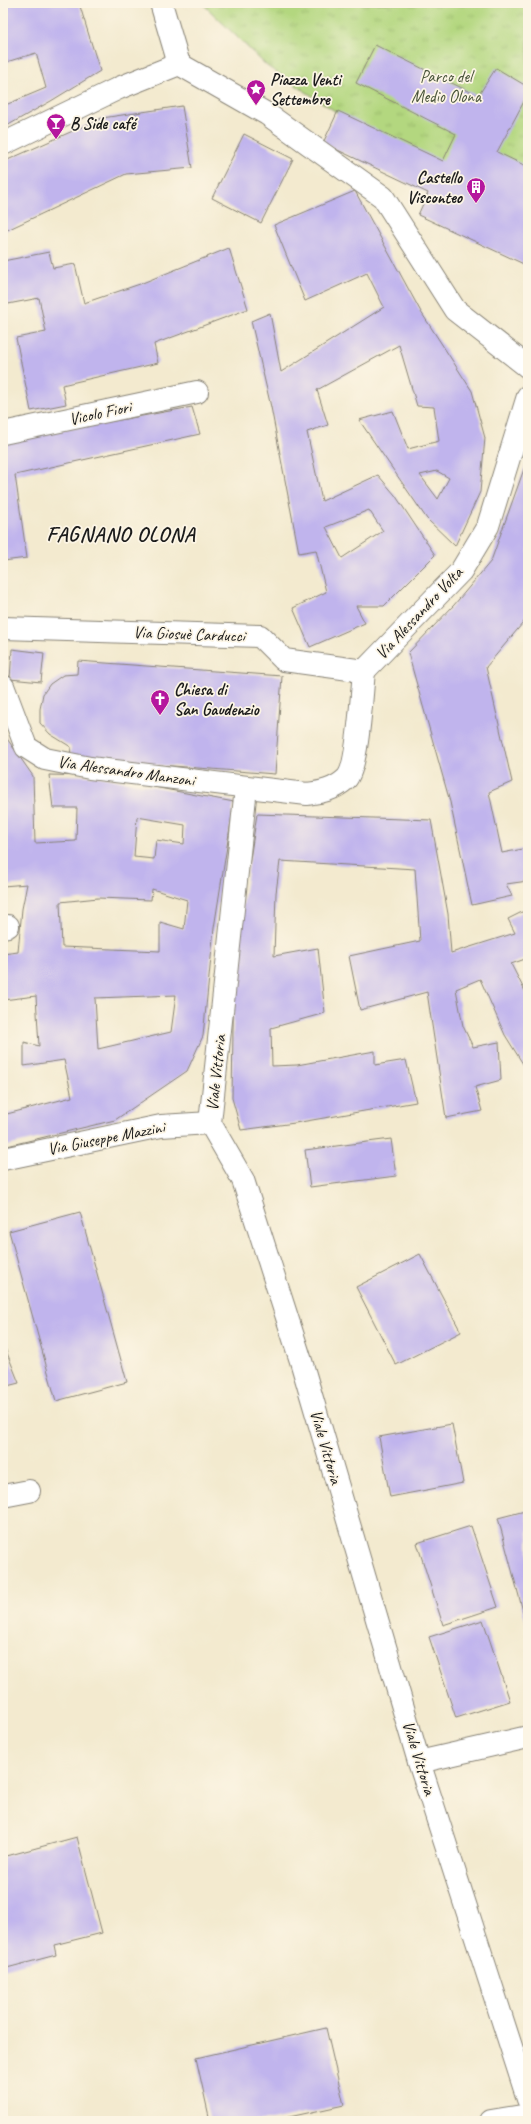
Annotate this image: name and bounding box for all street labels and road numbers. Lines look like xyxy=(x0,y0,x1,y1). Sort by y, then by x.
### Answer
street label: Vicolo Fiori xyxy=(67,396,136,430)
street label: Via Alessandro Volta xyxy=(371,561,468,664)
street label: Via Giosuè Carducci xyxy=(133,622,248,647)
street label: Via Alessandro Manzoni xyxy=(56,751,198,791)
street label: Viale Vittoria xyxy=(202,1032,231,1112)
street label: Via Giuseppe Mazzini xyxy=(46,1116,169,1160)
street label: Viale Vittoria xyxy=(305,1407,347,1488)
street label: Viale Vittoria xyxy=(398,1718,441,1799)

